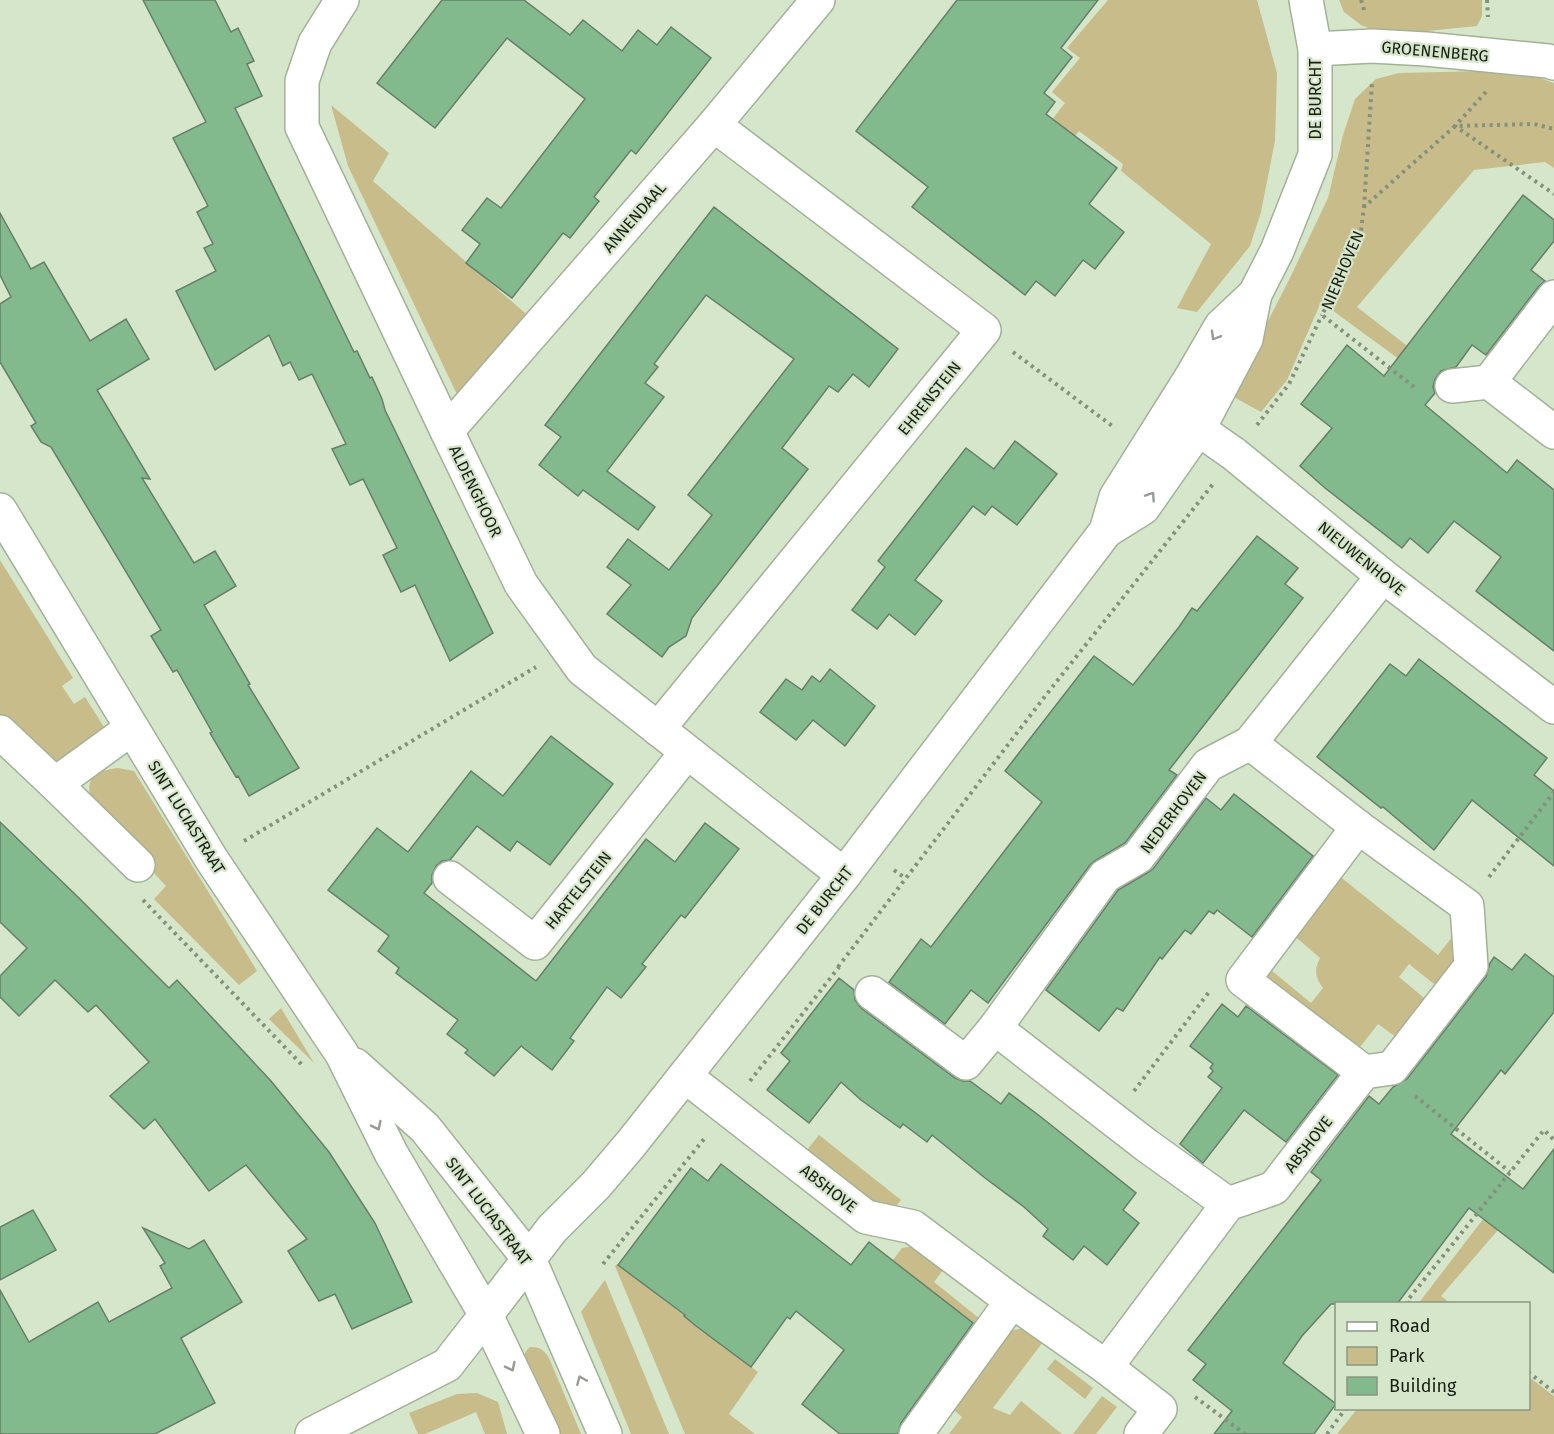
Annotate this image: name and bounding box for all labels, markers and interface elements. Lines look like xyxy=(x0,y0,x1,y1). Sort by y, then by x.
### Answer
street label: GROENENBERG xyxy=(1381,37,1489,66)
street label: DE BURCHT xyxy=(1306,58,1325,140)
street label: ANNENDAAL xyxy=(599,178,670,256)
street label: NIERHOVEN xyxy=(1317,228,1368,313)
one-way arrow xyxy=(1210,330,1222,340)
street label: EHRENSTEIN xyxy=(894,358,965,439)
street label: ALDENGHOOR xyxy=(445,442,506,540)
one-way arrow xyxy=(1144,491,1155,502)
street label: NIEUWENHOVE xyxy=(1314,517,1409,599)
street label: SINT LUCIASTRAAT xyxy=(144,757,229,878)
street label: NEDERHOVEN xyxy=(1136,767,1211,857)
street label: HARTELSTEIN xyxy=(541,847,616,933)
street label: DE BURCHT xyxy=(792,862,857,938)
street label: ABSHOVE xyxy=(1280,1112,1336,1176)
one-way arrow xyxy=(370,1119,382,1130)
street label: SINT LUCIASTRAAT xyxy=(442,1154,536,1270)
street label: ABSHOVE xyxy=(797,1160,861,1216)
legend xyxy=(1335,1302,1530,1410)
text: Road xyxy=(1389,1315,1431,1337)
text: Park xyxy=(1389,1345,1425,1367)
one-way arrow xyxy=(504,1361,516,1372)
text: Building xyxy=(1389,1375,1457,1397)
one-way arrow xyxy=(576,1376,588,1387)

